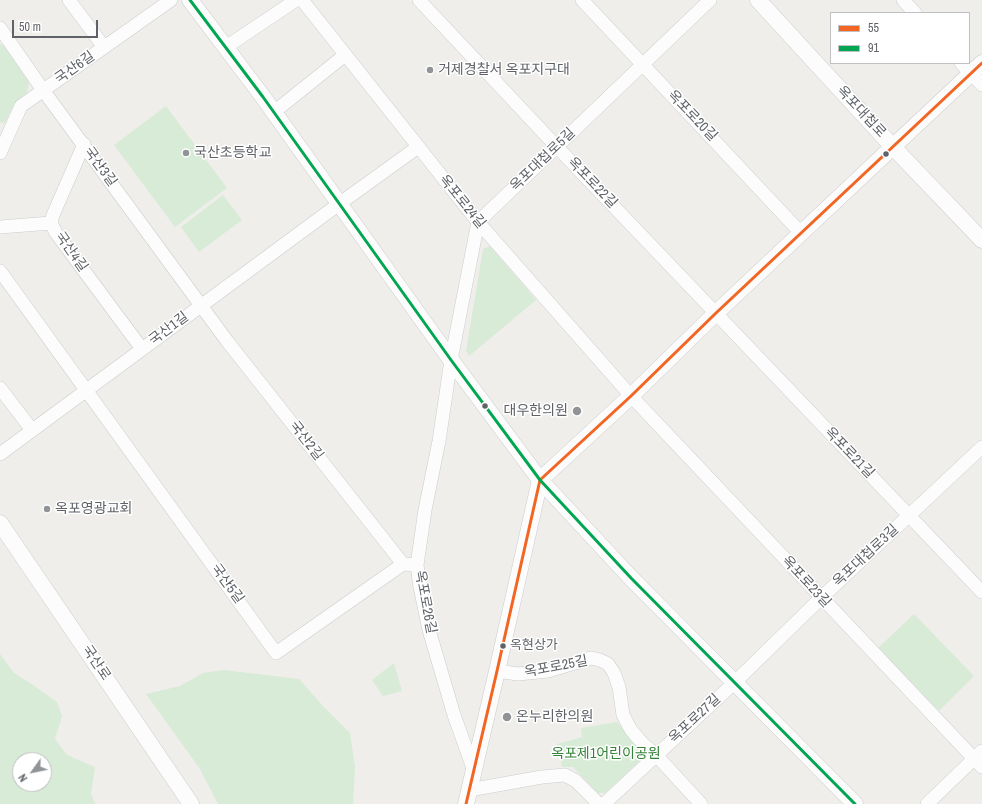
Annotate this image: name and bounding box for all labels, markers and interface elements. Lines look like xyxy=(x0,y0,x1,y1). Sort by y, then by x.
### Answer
scale bar xyxy=(14,12,100,38)
legend xyxy=(830,12,970,64)
text: 50 m xyxy=(19,19,41,35)
text: 55 xyxy=(868,20,879,36)
text: 91 xyxy=(868,40,879,56)
street label: 국산6길 xyxy=(52,48,98,88)
place label: 거제경찰서 옥포지구대 xyxy=(438,62,570,78)
marker: 거제경찰서 옥포지구대 xyxy=(425,65,435,75)
street label: 옥포대첩로 xyxy=(833,83,889,141)
street label: 옥포로20길 xyxy=(664,87,720,145)
street label: 옥포대첩로5길 xyxy=(507,125,579,195)
street label: 국산3길 xyxy=(80,144,120,190)
place label: 국산초등학교 xyxy=(194,145,271,161)
marker: 국산초등학교 xyxy=(181,148,191,158)
unlabelled marker xyxy=(881,149,891,159)
street label: 옥포로22길 xyxy=(564,154,620,212)
street label: 옥포로24길 xyxy=(435,172,489,232)
street label: 국산4길 xyxy=(51,229,91,275)
street label: 국산1길 xyxy=(146,309,192,349)
unlabelled marker xyxy=(480,401,490,411)
place label: 대우한의원 xyxy=(504,403,568,419)
marker: 대우한의원 xyxy=(571,405,583,417)
street label: 국산2길 xyxy=(286,418,326,464)
street label: 옥포로21길 xyxy=(821,424,877,482)
place label: 옥포영광교회 xyxy=(55,501,132,517)
marker: 옥포영광교회 xyxy=(42,504,52,514)
street label: 옥포대첩로3길 xyxy=(830,521,902,591)
street label: 옥포로23길 xyxy=(778,553,834,611)
street label: 국산5길 xyxy=(207,561,247,607)
street label: 옥포로26길 xyxy=(411,569,439,635)
place label: 옥현상가 xyxy=(510,638,558,654)
marker: 옥현상가 xyxy=(498,641,508,651)
street label: 국산로 xyxy=(78,642,114,684)
street label: 옥포로25길 xyxy=(523,653,589,681)
street label: 옥포로27길 xyxy=(666,691,724,747)
place label: 온누리한의원 xyxy=(516,709,593,725)
marker: 온누리한의원 xyxy=(501,711,513,723)
park label: 옥포제1어린이공원 xyxy=(551,746,661,762)
north arrow xyxy=(12,752,52,792)
text: N xyxy=(15,771,30,785)

